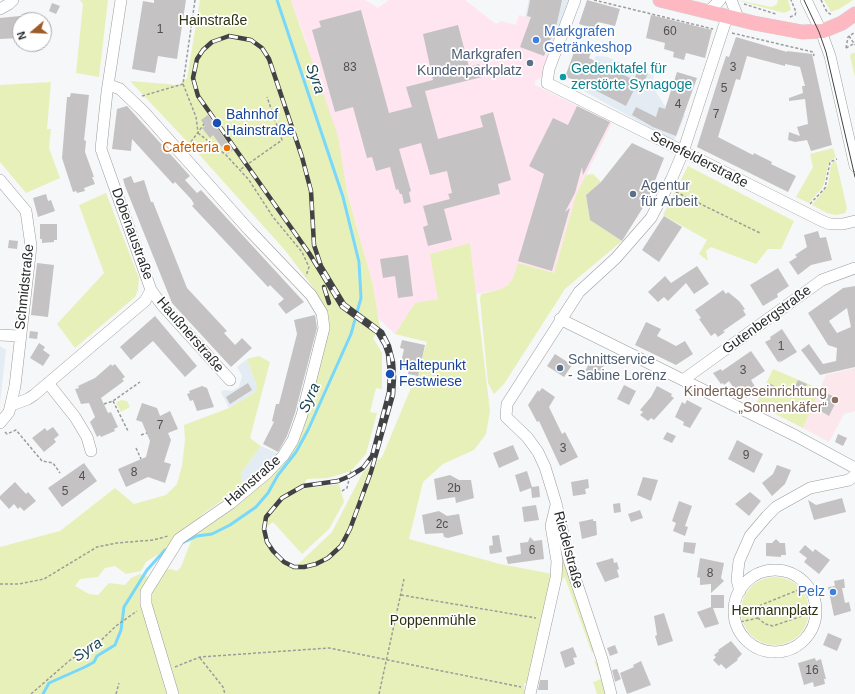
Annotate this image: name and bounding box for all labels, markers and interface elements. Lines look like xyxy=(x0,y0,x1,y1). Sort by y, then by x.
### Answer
north arrow xyxy=(12,12,52,52)
park label: Hainstraße xyxy=(179,13,247,29)
house number: 1 xyxy=(157,23,163,37)
place label: Markgrafen Getränkeshop xyxy=(544,24,632,56)
house number: 60 xyxy=(663,25,677,39)
text: N xyxy=(15,30,29,41)
marker: Markgrafen Getränkeshop xyxy=(531,35,541,45)
place label: Markgrafen Kundenparkplatz xyxy=(417,47,522,80)
marker: Markgrafen Kundenparkplatz xyxy=(525,58,535,68)
water label: Syra xyxy=(301,61,329,97)
house number: 83 xyxy=(343,61,357,75)
place label: Gedenktafel für zerstörte Synagoge xyxy=(571,61,692,94)
house number: 3 xyxy=(730,61,736,75)
marker: Gedenktafel für zerstörte Synagoge xyxy=(558,72,568,82)
house number: 5 xyxy=(721,82,727,96)
house number: 4 xyxy=(675,98,681,112)
place label: Bahnhof Hainstraße xyxy=(226,107,294,140)
house number: 7 xyxy=(713,108,719,122)
marker: Bahnhof Hainstraße xyxy=(211,117,223,129)
street label: Senefelderstraße xyxy=(647,128,751,192)
place label: Cafeteria xyxy=(162,140,219,156)
marker: Cafeteria xyxy=(222,143,232,153)
place label: Agentur für Arbeit xyxy=(641,178,698,210)
street label: Dobenaustraße xyxy=(108,186,156,282)
marker: Agentur für Arbeit xyxy=(628,189,638,199)
street label: Schmidstraße xyxy=(12,243,38,331)
street label: Gutenbergstraße xyxy=(719,282,815,358)
street label: Haußnerstraße xyxy=(153,294,227,376)
house number: 1 xyxy=(778,340,784,354)
place label: Schnittservice - Sabine Lorenz xyxy=(568,352,667,384)
place label: Haltepunkt Festwiese xyxy=(399,358,466,390)
marker: Schnittservice - Sabine Lorenz xyxy=(555,363,565,373)
house number: 3 xyxy=(740,364,746,378)
marker: Haltepunkt Festwiese xyxy=(384,368,396,380)
water label: Syra xyxy=(296,380,324,416)
place label: Kindertageseinrichtung „Sonnenkäfer“ xyxy=(684,384,827,416)
marker: Kindertageseinrichtung „Sonnenkäfer“ xyxy=(830,395,840,405)
house number: 7 xyxy=(157,419,163,433)
house number: 3 xyxy=(560,442,566,456)
house number: 9 xyxy=(743,449,749,463)
street label: Hainstraße xyxy=(222,452,284,510)
house number: 8 xyxy=(131,466,137,480)
house number: 4 xyxy=(79,470,85,484)
house number: 2b xyxy=(447,482,461,496)
house number: 5 xyxy=(62,485,68,499)
street label: Riedelstraße xyxy=(550,509,586,591)
house number: 2c xyxy=(436,518,448,532)
house number: 6 xyxy=(529,544,535,558)
house number: 8 xyxy=(707,567,713,581)
place label: Pelz xyxy=(798,584,825,600)
marker: Pelz xyxy=(828,587,838,597)
park label: Hermannplatz xyxy=(731,603,819,619)
park label: Poppenmühle xyxy=(390,613,476,629)
water label: Syra xyxy=(70,634,106,666)
house number: 16 xyxy=(805,664,819,678)

